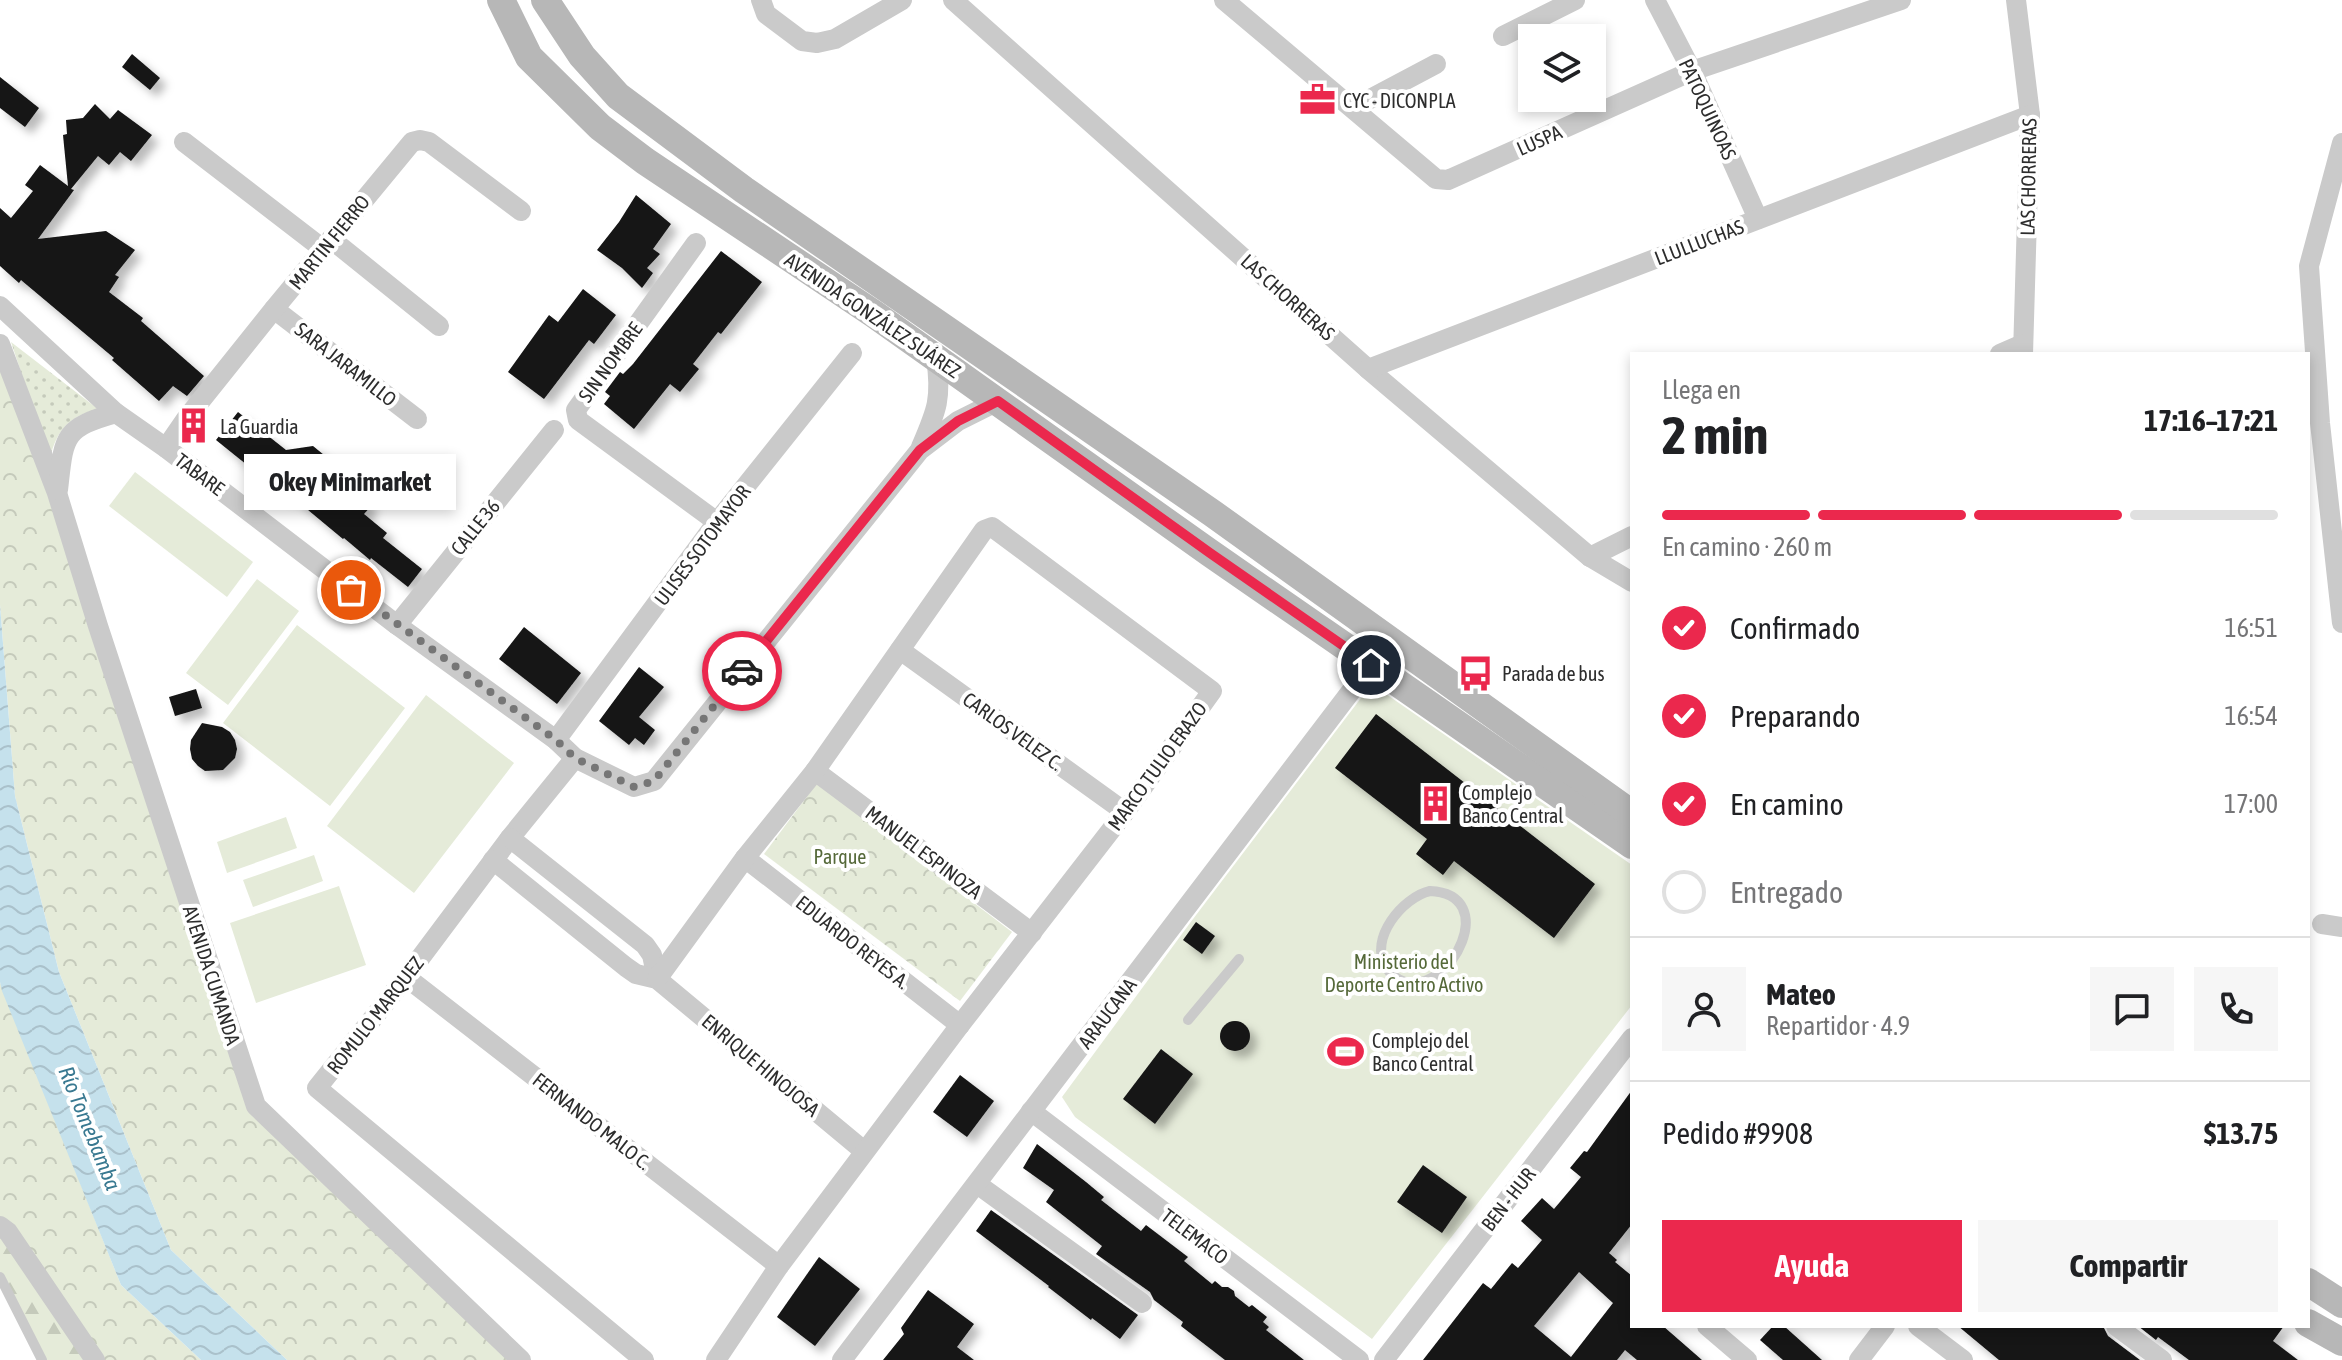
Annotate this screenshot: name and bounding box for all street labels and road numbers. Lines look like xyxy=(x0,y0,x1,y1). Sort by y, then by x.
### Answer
street label: PATOQUINOAS xyxy=(1675,55,1741,163)
street label: LAS CHORRERAS xyxy=(2015,118,2041,236)
street label: LUSPA xyxy=(1513,120,1565,160)
street label: MARTIN FIERRO xyxy=(284,190,374,294)
street label: LLULLUCHAS xyxy=(1651,215,1747,269)
street label: AVENIDA GONZÁLEZ SUÁREZ xyxy=(781,248,965,382)
street label: LAS CHORRERAS xyxy=(1237,249,1339,345)
street label: SARA JARAMILLO xyxy=(291,317,401,411)
street label: SIN NOMBRE xyxy=(573,317,647,406)
street label: TABARE xyxy=(171,448,229,500)
street label: ULISES SOTOMAYOR xyxy=(649,480,755,610)
street label: CALLE 36 xyxy=(446,495,504,559)
street label: CARLOS VELEZ C. xyxy=(959,687,1067,775)
street label: MARCO TULIO ERAZO xyxy=(1103,697,1211,835)
street label: MANUEL ESPINOZA xyxy=(861,801,987,903)
street label: EDUARDO REYES A. xyxy=(792,891,914,993)
street label: AVENIDA CUMANDA xyxy=(179,902,245,1048)
street label: ROMULO MARQUEZ xyxy=(322,952,428,1078)
street label: ARAUCANA xyxy=(1073,973,1141,1053)
street label: ENRIQUE HINOJOSA xyxy=(698,1009,824,1121)
street label: FERNANDO MALO C. xyxy=(529,1068,655,1174)
street label: BEN - HUR xyxy=(1476,1163,1540,1235)
street label: TELEMACO xyxy=(1157,1204,1233,1268)

